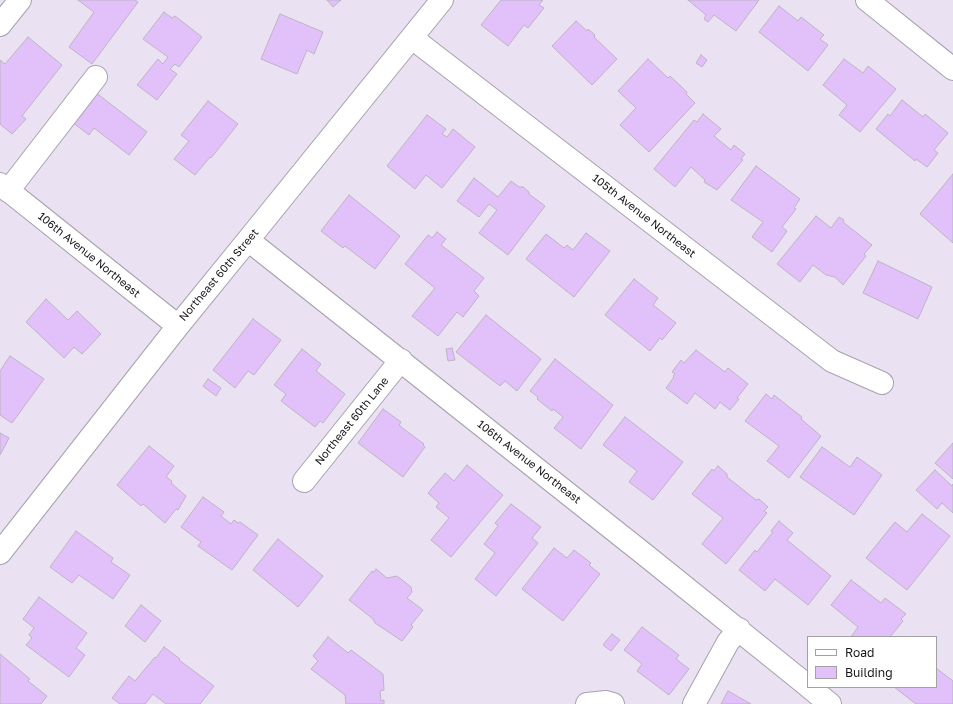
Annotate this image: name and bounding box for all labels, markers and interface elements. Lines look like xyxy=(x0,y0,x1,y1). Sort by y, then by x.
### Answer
street label: 105th Avenue Northeast xyxy=(590,172,698,260)
street label: 106th Avenue Northeast xyxy=(35,210,143,300)
street label: Northeast 60th Street xyxy=(177,226,261,324)
street label: Northeast 60th Lane xyxy=(312,374,392,468)
street label: 106th Avenue Northeast xyxy=(475,417,583,507)
legend xyxy=(807,636,937,688)
text: Road xyxy=(845,645,874,660)
text: Building xyxy=(845,665,893,680)

